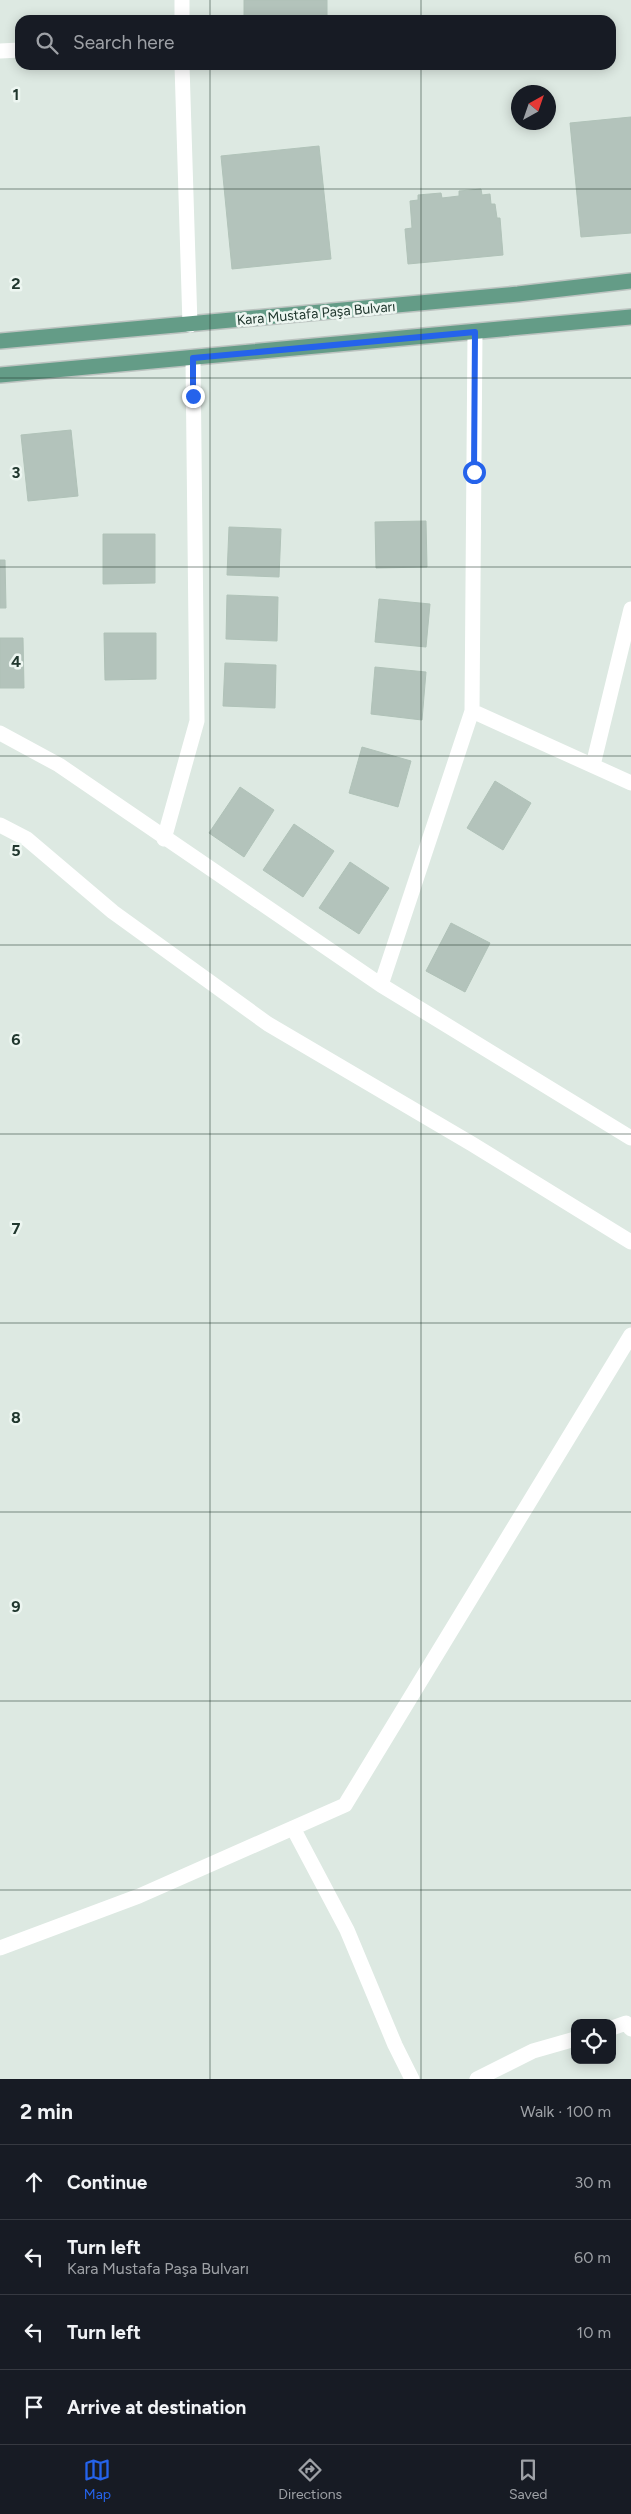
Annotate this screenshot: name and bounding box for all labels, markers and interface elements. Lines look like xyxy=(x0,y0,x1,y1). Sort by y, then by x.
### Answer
search box xyxy=(15,15,616,70)
icon: search xyxy=(33,29,61,57)
text: Search here xyxy=(73,31,175,54)
text: 1 xyxy=(13,85,19,104)
north arrow xyxy=(511,85,556,130)
text: 2 xyxy=(11,274,21,293)
street label: Kara Mustafa Paşa Bulvarı xyxy=(236,298,396,329)
route end xyxy=(182,385,205,408)
route start xyxy=(463,461,486,484)
text: 3 xyxy=(12,463,21,482)
text: 4 xyxy=(11,652,21,671)
text: 5 xyxy=(11,841,21,860)
text: 6 xyxy=(11,1030,21,1049)
text: 7 xyxy=(12,1219,21,1238)
text: 8 xyxy=(11,1408,21,1427)
text: 9 xyxy=(11,1597,21,1616)
map controls xyxy=(571,2019,616,2064)
button: locate xyxy=(571,2019,616,2064)
text: 2 min xyxy=(20,2099,73,2124)
text: Walk · 100 m xyxy=(520,2102,611,2121)
icon: ahead xyxy=(20,2168,48,2196)
text: Continue xyxy=(67,2171,147,2194)
text: 30 m xyxy=(574,2173,611,2192)
text: Turn left xyxy=(67,2236,141,2259)
icon: left xyxy=(20,2243,48,2271)
text: 60 m xyxy=(574,2248,611,2267)
text: Kara Mustafa Paşa Bulvarı xyxy=(67,2259,249,2278)
icon: left xyxy=(20,2318,48,2346)
text: Turn left xyxy=(67,2321,141,2344)
text: 10 m xyxy=(577,2323,611,2342)
icon: arrive xyxy=(20,2393,48,2421)
text: Arrive at destination xyxy=(67,2396,246,2419)
tab: Map xyxy=(83,2456,111,2503)
tab: Directions xyxy=(278,2456,342,2503)
tab: Saved xyxy=(509,2456,548,2503)

